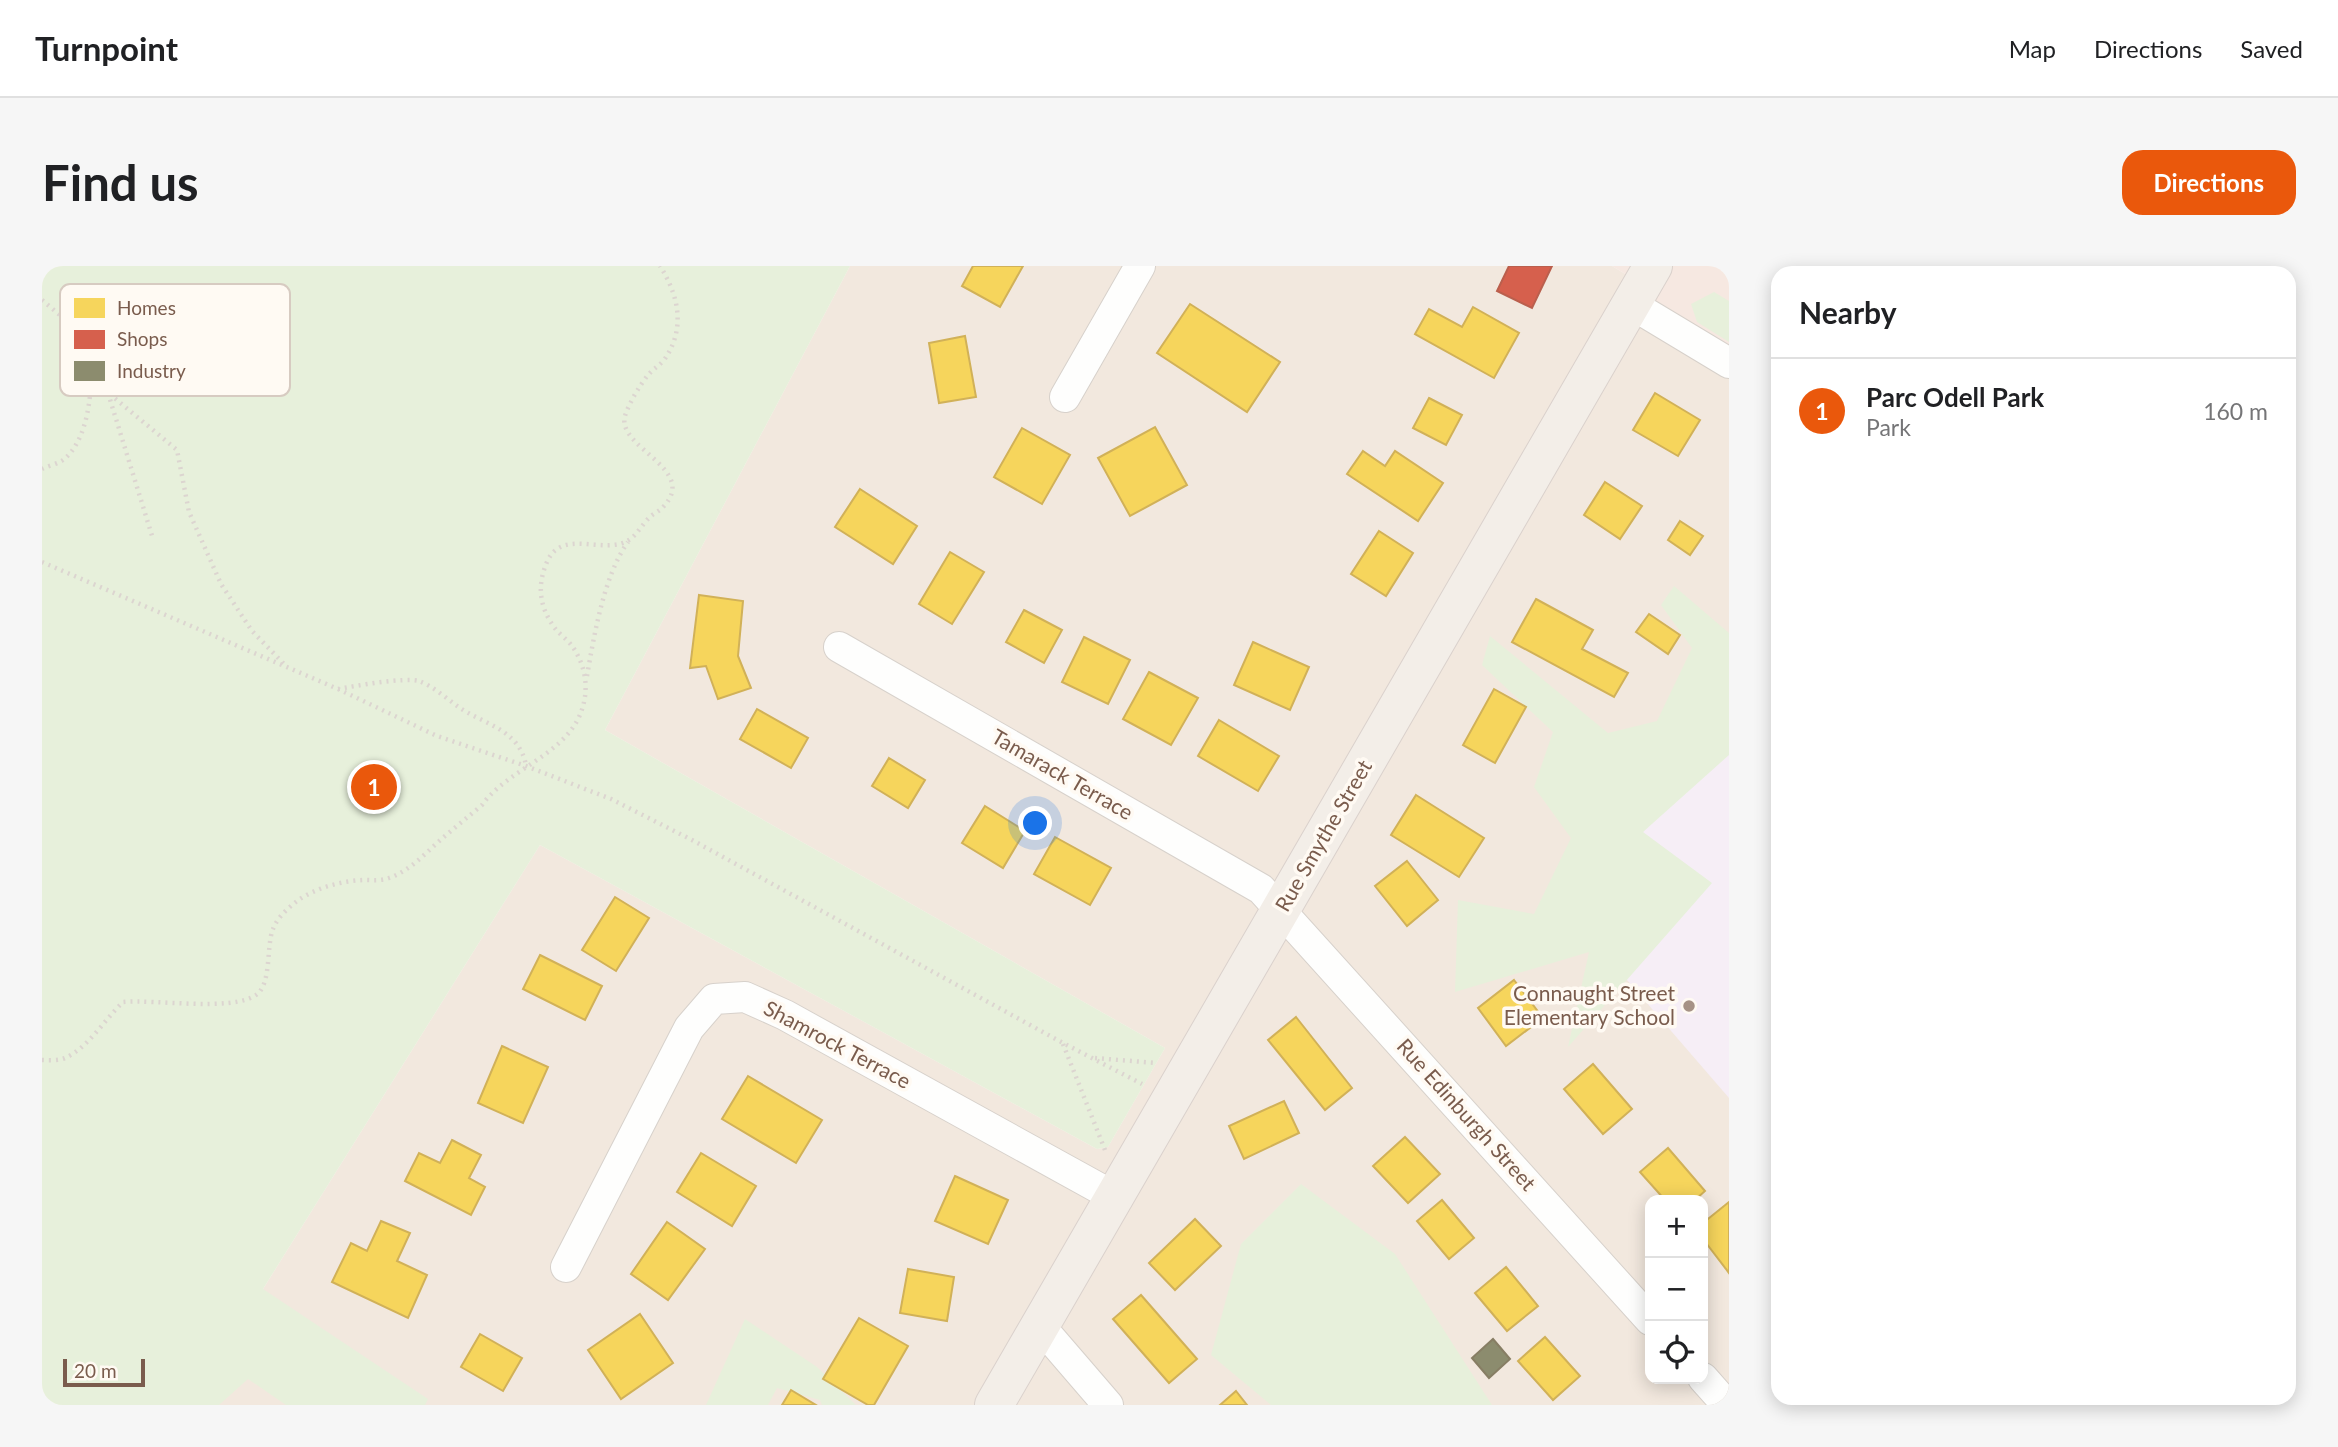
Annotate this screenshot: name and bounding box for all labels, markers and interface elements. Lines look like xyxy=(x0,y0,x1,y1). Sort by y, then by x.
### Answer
text: Turnpoint xyxy=(35,28,178,68)
text: Map xyxy=(2009,34,2056,63)
text: Directions xyxy=(2094,34,2202,63)
text: Saved xyxy=(2240,34,2303,63)
button: Directions xyxy=(2122,150,2296,215)
text: Find us xyxy=(42,153,199,211)
legend xyxy=(60,284,290,396)
text: Nearby xyxy=(1799,294,1897,330)
text: Homes xyxy=(117,296,176,319)
text: Shops xyxy=(117,327,167,350)
text: Industry xyxy=(117,359,186,382)
text: Parc Odell Park xyxy=(1866,381,2044,413)
text: 1 xyxy=(1815,397,1829,425)
text: 160 m xyxy=(2203,397,2268,425)
text: Park xyxy=(1866,413,1911,441)
street label: Tamarack Terrace xyxy=(988,723,1138,824)
street label: Rue Smythe Street xyxy=(1269,755,1376,916)
pin: 1 xyxy=(351,761,397,813)
your location xyxy=(1018,806,1052,840)
place label: Connaught Street Elementary School xyxy=(1504,980,1675,1029)
street label: Shamrock Terrace xyxy=(760,994,915,1093)
marker: Connaught Street Elementary School xyxy=(1681,998,1697,1014)
street label: Rue Edinburgh Street xyxy=(1392,1033,1542,1195)
map controls xyxy=(1645,1195,1708,1384)
button: + xyxy=(1645,1195,1708,1258)
button: − xyxy=(1645,1258,1708,1321)
button: locate xyxy=(1645,1321,1708,1384)
scale bar xyxy=(63,1356,145,1388)
text: 20 m xyxy=(74,1359,117,1382)

